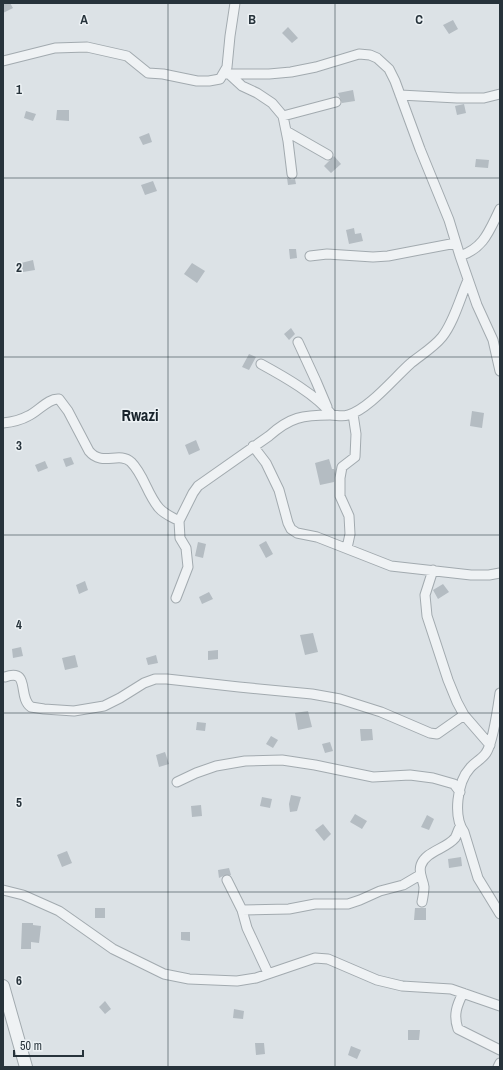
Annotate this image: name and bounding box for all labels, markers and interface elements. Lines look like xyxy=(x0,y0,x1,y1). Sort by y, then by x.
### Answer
text: A xyxy=(80,11,88,28)
text: B xyxy=(248,11,256,28)
text: C xyxy=(415,11,423,28)
text: 1 xyxy=(16,81,22,98)
text: 2 xyxy=(16,259,22,276)
district label: Rwazi xyxy=(121,404,159,426)
text: 3 xyxy=(16,437,22,454)
text: 4 xyxy=(16,616,22,633)
text: 5 xyxy=(16,794,22,811)
text: 6 xyxy=(16,972,22,989)
scale bar xyxy=(14,1032,83,1058)
text: 50 m xyxy=(20,1038,42,1054)

